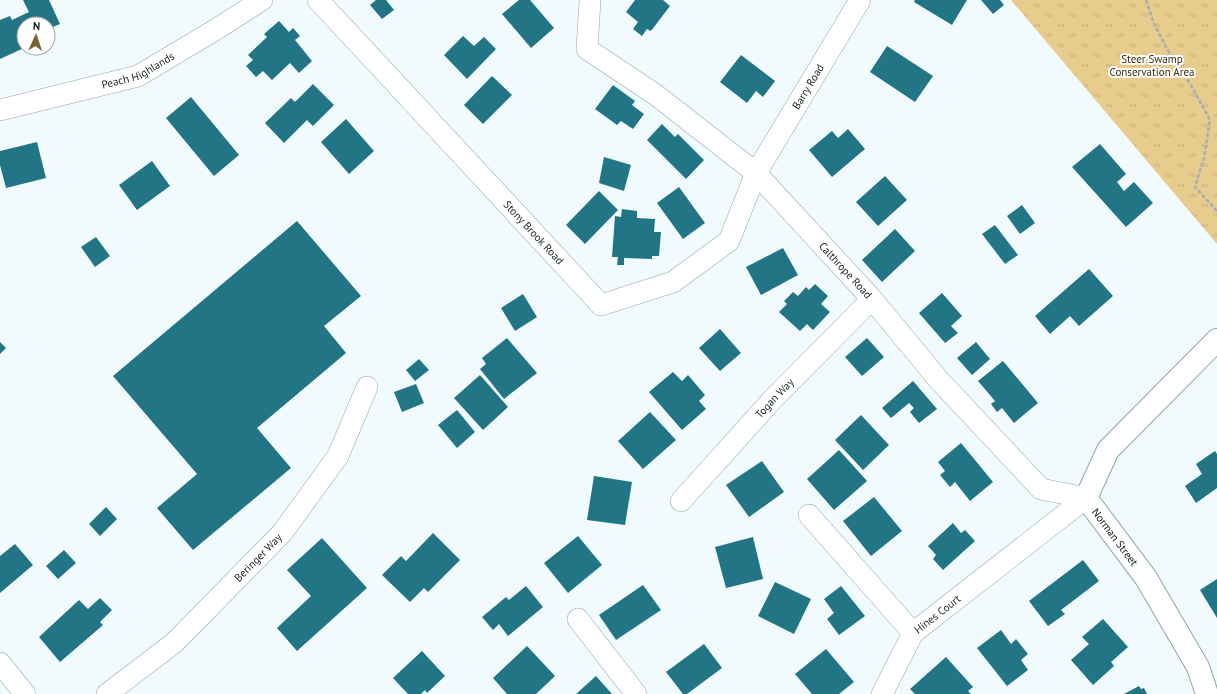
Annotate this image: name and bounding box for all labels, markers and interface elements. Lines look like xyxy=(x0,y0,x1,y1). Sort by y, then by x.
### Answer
north arrow xyxy=(16,16,56,56)
text: N xyxy=(33,19,41,33)
street label: Peach Highlands xyxy=(100,49,177,92)
park label: Steer Swamp Conservation Area xyxy=(1110,52,1194,79)
street label: Barry Road xyxy=(789,61,827,112)
street label: Stony Brook Road xyxy=(501,197,567,267)
street label: Calthrope Road xyxy=(816,239,875,302)
street label: Togan Way xyxy=(752,375,797,421)
street label: Norman Street xyxy=(1089,505,1141,569)
street label: Beringer Way xyxy=(231,530,285,585)
street label: Hines Court xyxy=(911,591,963,637)

